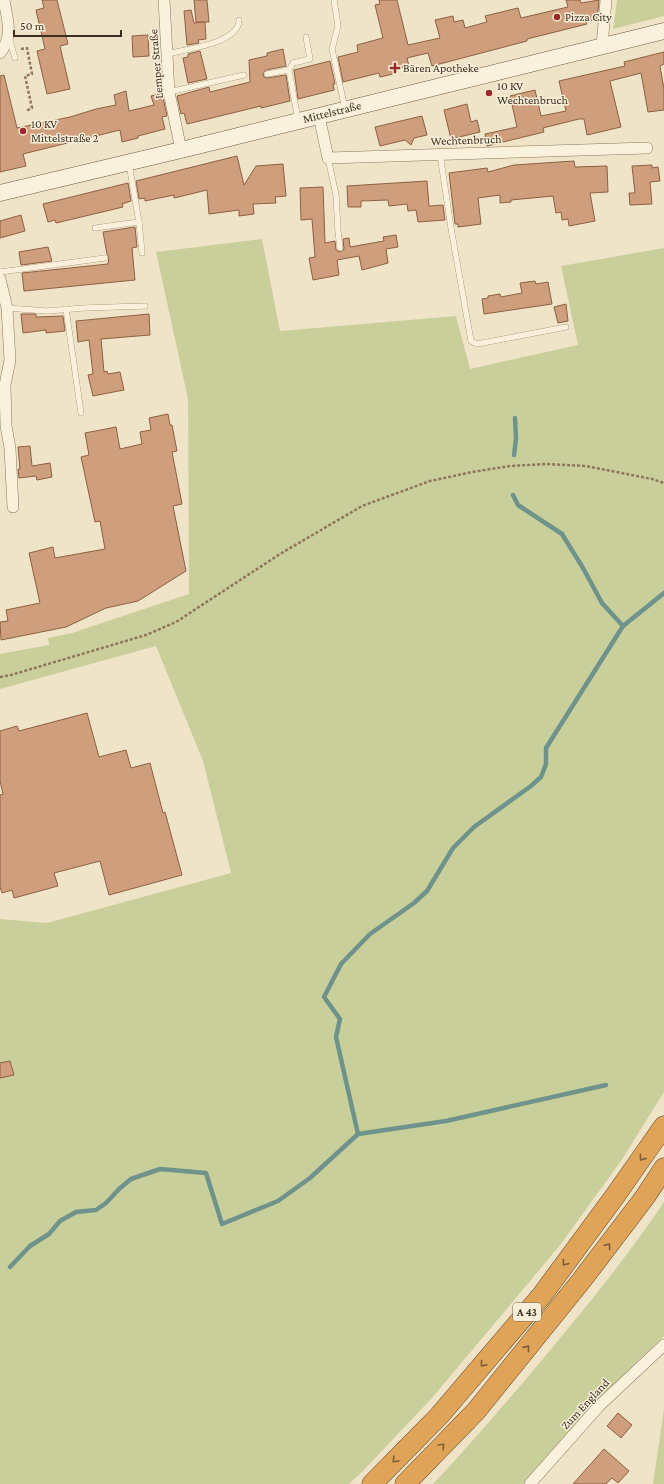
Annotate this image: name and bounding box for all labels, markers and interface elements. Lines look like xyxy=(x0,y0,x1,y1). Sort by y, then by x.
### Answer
place label: Pizza City xyxy=(565,10,612,24)
scale bar xyxy=(14,12,121,38)
marker: Pizza City xyxy=(552,12,562,22)
text: 50 m xyxy=(20,19,45,33)
street label: Lemper Straße xyxy=(146,28,166,100)
place label: Bären Apotheke xyxy=(403,61,479,75)
marker: Bären Apotheke xyxy=(390,63,400,73)
place label: 10 KV Wechtenbruch xyxy=(497,79,568,107)
marker: 10 KV Wechtenbruch xyxy=(484,88,494,98)
street label: Mittelstraße xyxy=(301,98,363,126)
place label: 10 KV Mittelstraße 2 xyxy=(31,117,99,145)
marker: 10 KV Mittelstraße 2 xyxy=(18,126,28,136)
street label: Wechtenbruch xyxy=(430,132,502,148)
one-way arrow xyxy=(639,1154,646,1161)
one-way arrow xyxy=(603,1243,610,1250)
one-way arrow xyxy=(563,1259,570,1266)
road number: A 43 xyxy=(513,1303,541,1321)
one-way arrow xyxy=(522,1345,529,1352)
one-way arrow xyxy=(480,1359,487,1367)
street label: Zum England xyxy=(558,1375,613,1432)
one-way arrow xyxy=(437,1443,445,1451)
one-way arrow xyxy=(393,1455,400,1463)

